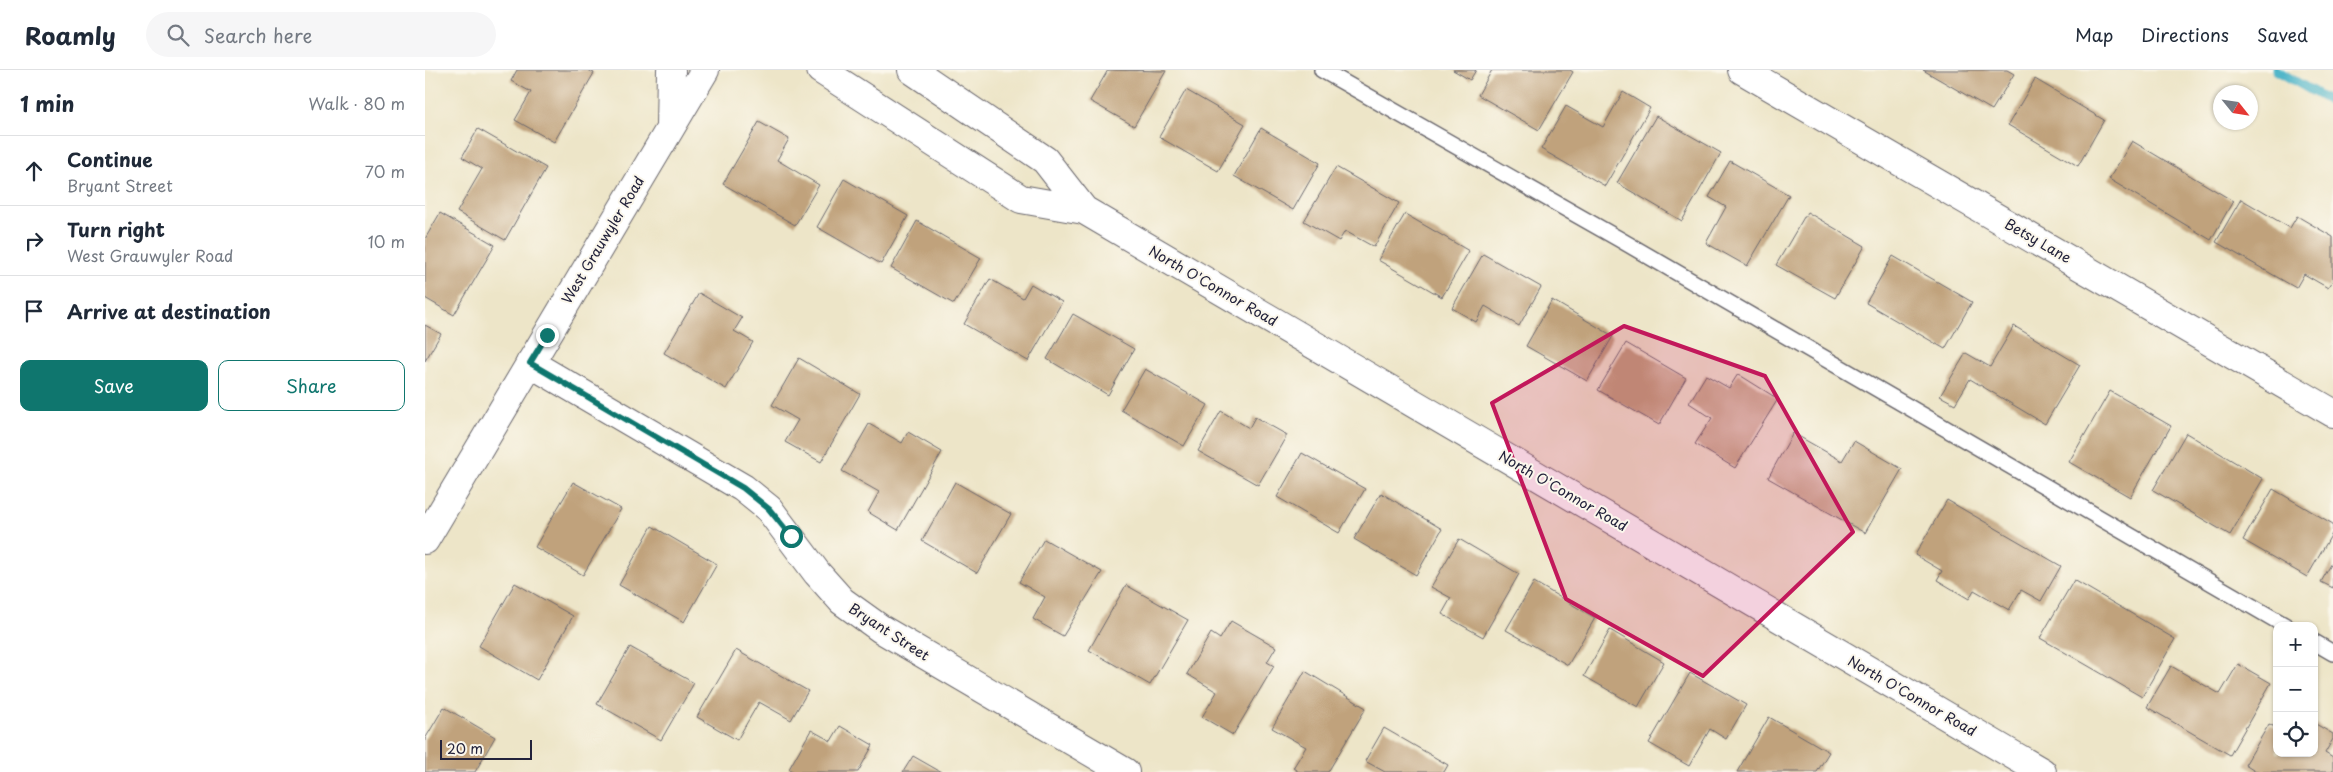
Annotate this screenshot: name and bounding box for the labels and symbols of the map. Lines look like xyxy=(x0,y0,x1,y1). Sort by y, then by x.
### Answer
north arrow xyxy=(2213,85,2258,130)
street label: West Grauwyler Road xyxy=(556,172,649,308)
street label: Betsy Lane xyxy=(2001,213,2076,268)
street label: North O'Connor Road xyxy=(1145,240,1282,331)
route end xyxy=(536,324,559,347)
street label: North O'Connor Road xyxy=(1495,445,1632,536)
route start xyxy=(780,525,803,548)
street label: Bryant Street xyxy=(845,598,934,666)
street label: North O'Connor Road xyxy=(1844,650,1981,741)
scale bar xyxy=(440,737,533,760)

